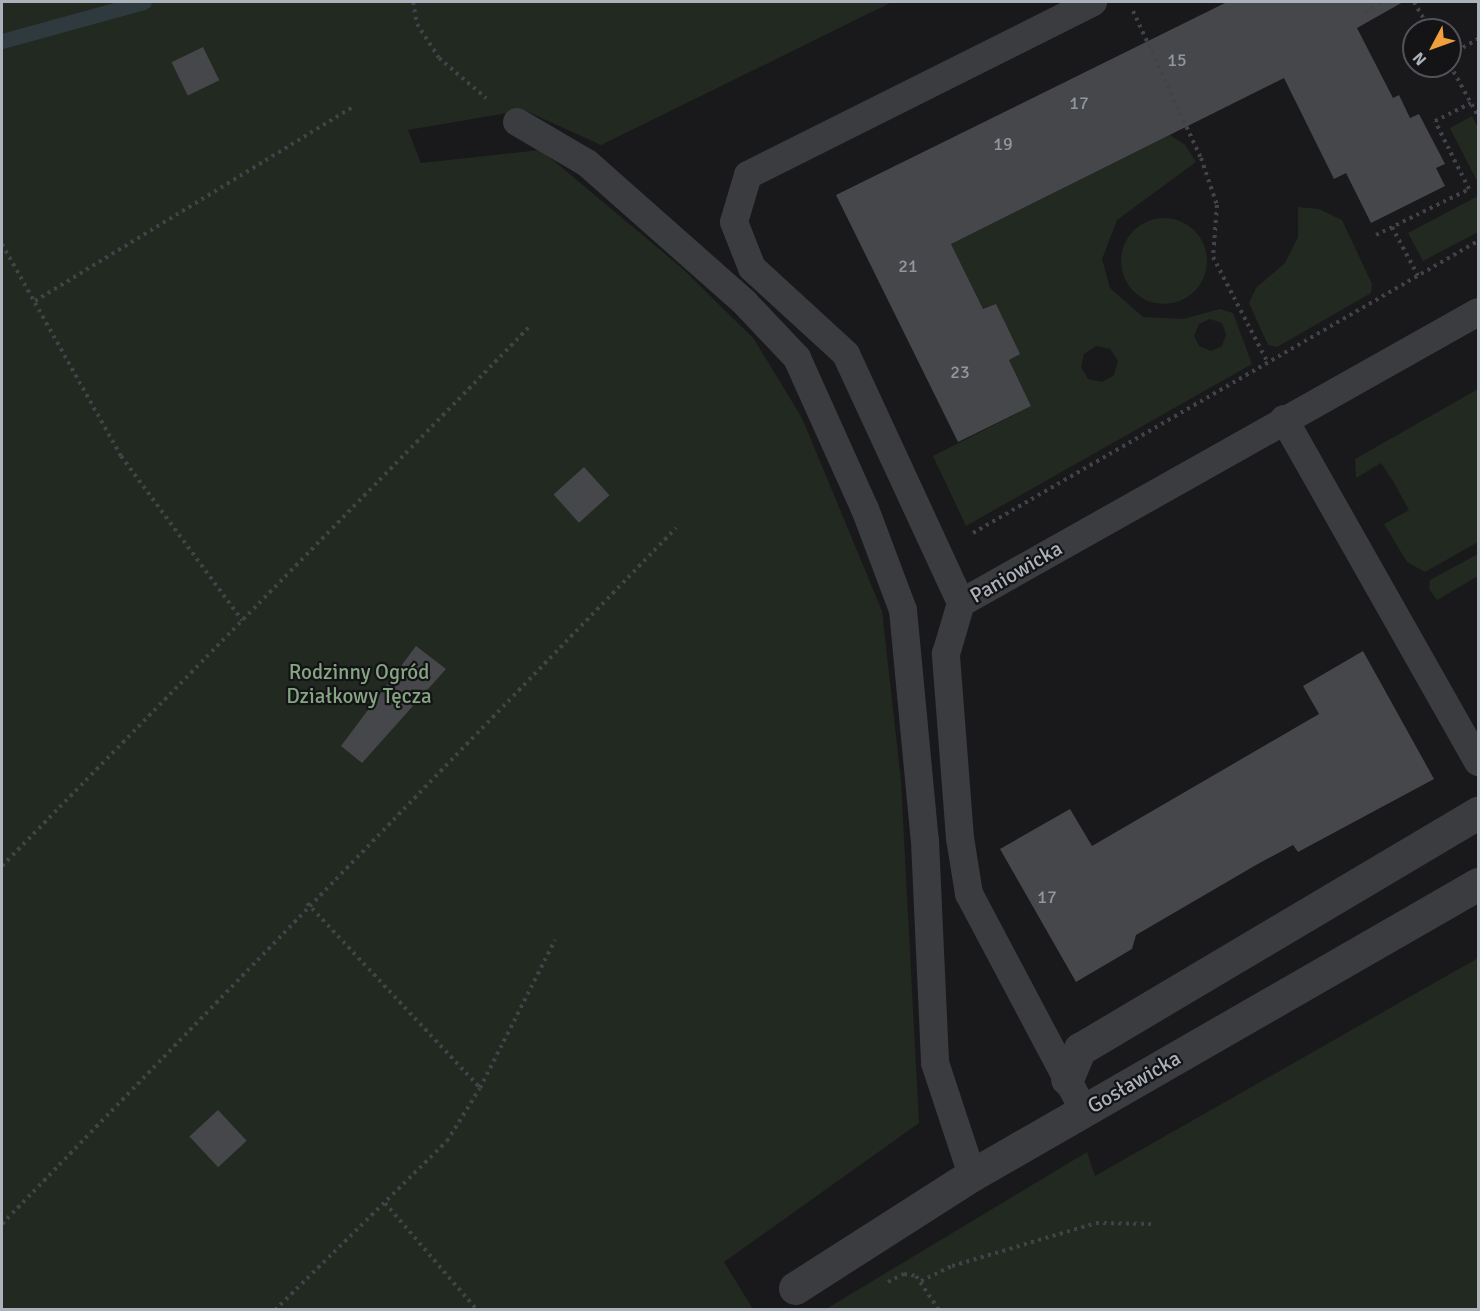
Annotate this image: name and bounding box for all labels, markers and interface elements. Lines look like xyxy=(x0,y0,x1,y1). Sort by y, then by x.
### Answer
north arrow xyxy=(1402,18,1462,78)
text: N xyxy=(1409,48,1431,69)
house number: 15 xyxy=(1167,49,1187,71)
house number: 17 xyxy=(1069,92,1089,114)
house number: 19 xyxy=(993,133,1013,155)
house number: 21 xyxy=(898,255,918,277)
house number: 23 xyxy=(950,361,970,383)
street label: Paniowicka xyxy=(965,536,1067,608)
park label: Rodzinny Ogród Działkowy Tęcza xyxy=(286,659,432,709)
house number: 17 xyxy=(1037,886,1057,908)
street label: Gosławicka xyxy=(1083,1045,1185,1119)

